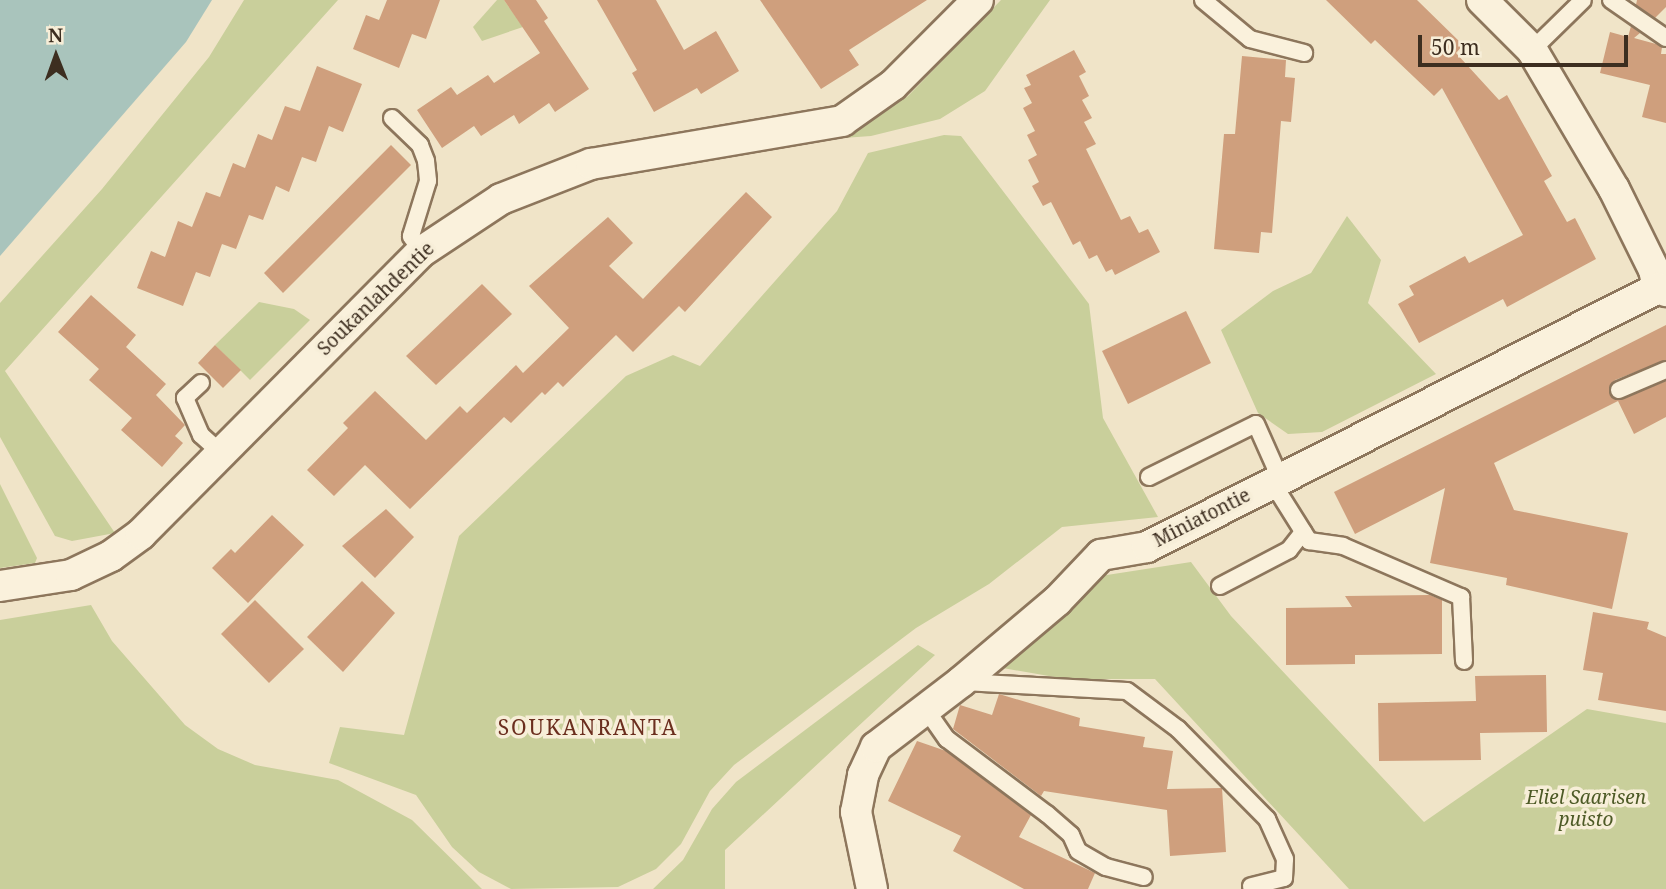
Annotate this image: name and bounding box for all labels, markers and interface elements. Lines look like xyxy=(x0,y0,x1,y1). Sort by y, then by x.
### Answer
north arrow xyxy=(21,21,91,91)
scale bar xyxy=(1421,21,1631,65)
text: N xyxy=(48,22,63,48)
text: 50 m xyxy=(1431,33,1480,61)
street label: Soukanlahdentie xyxy=(313,238,439,360)
street label: Miniatontie xyxy=(1150,484,1254,552)
district label: SOUKANRANTA xyxy=(499,714,677,740)
park label: Eliel Saarisen puisto xyxy=(1526,787,1646,831)

